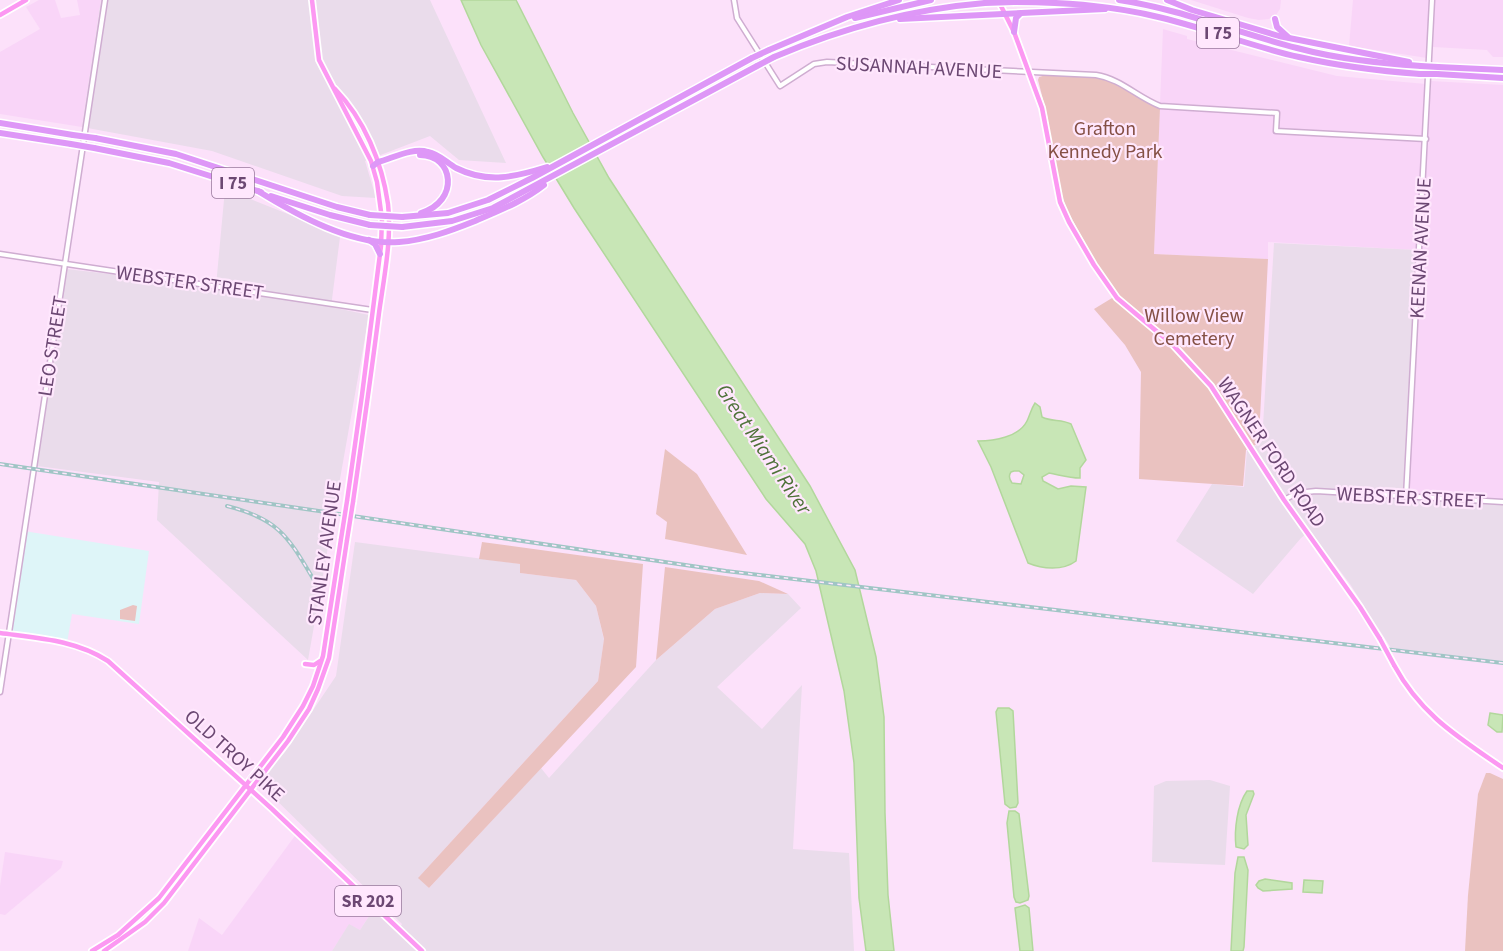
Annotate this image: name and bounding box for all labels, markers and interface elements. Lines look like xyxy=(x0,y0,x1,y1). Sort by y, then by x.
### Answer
road number: I 75 xyxy=(1197,18,1239,48)
street label: SUSANNAH AVENUE xyxy=(835,50,1003,86)
park label: Grafton Kennedy Park xyxy=(1048,115,1163,166)
road number: I 75 xyxy=(212,168,254,198)
street label: KEENAN AVENUE xyxy=(1403,177,1439,319)
street label: WEBSTER STREET xyxy=(114,259,266,307)
street label: LEO STREET xyxy=(31,293,75,399)
park label: Willow View Cemetery xyxy=(1144,302,1244,353)
street label: WAGNER FORD ROAD xyxy=(1210,372,1332,533)
water label: Great Miami River xyxy=(709,378,819,521)
street label: STANLEY AVENUE xyxy=(301,479,349,627)
street label: WEBSTER STREET xyxy=(1336,480,1486,516)
street label: OLD TROY PIKE xyxy=(178,703,291,808)
road number: SR 202 xyxy=(335,886,401,916)

